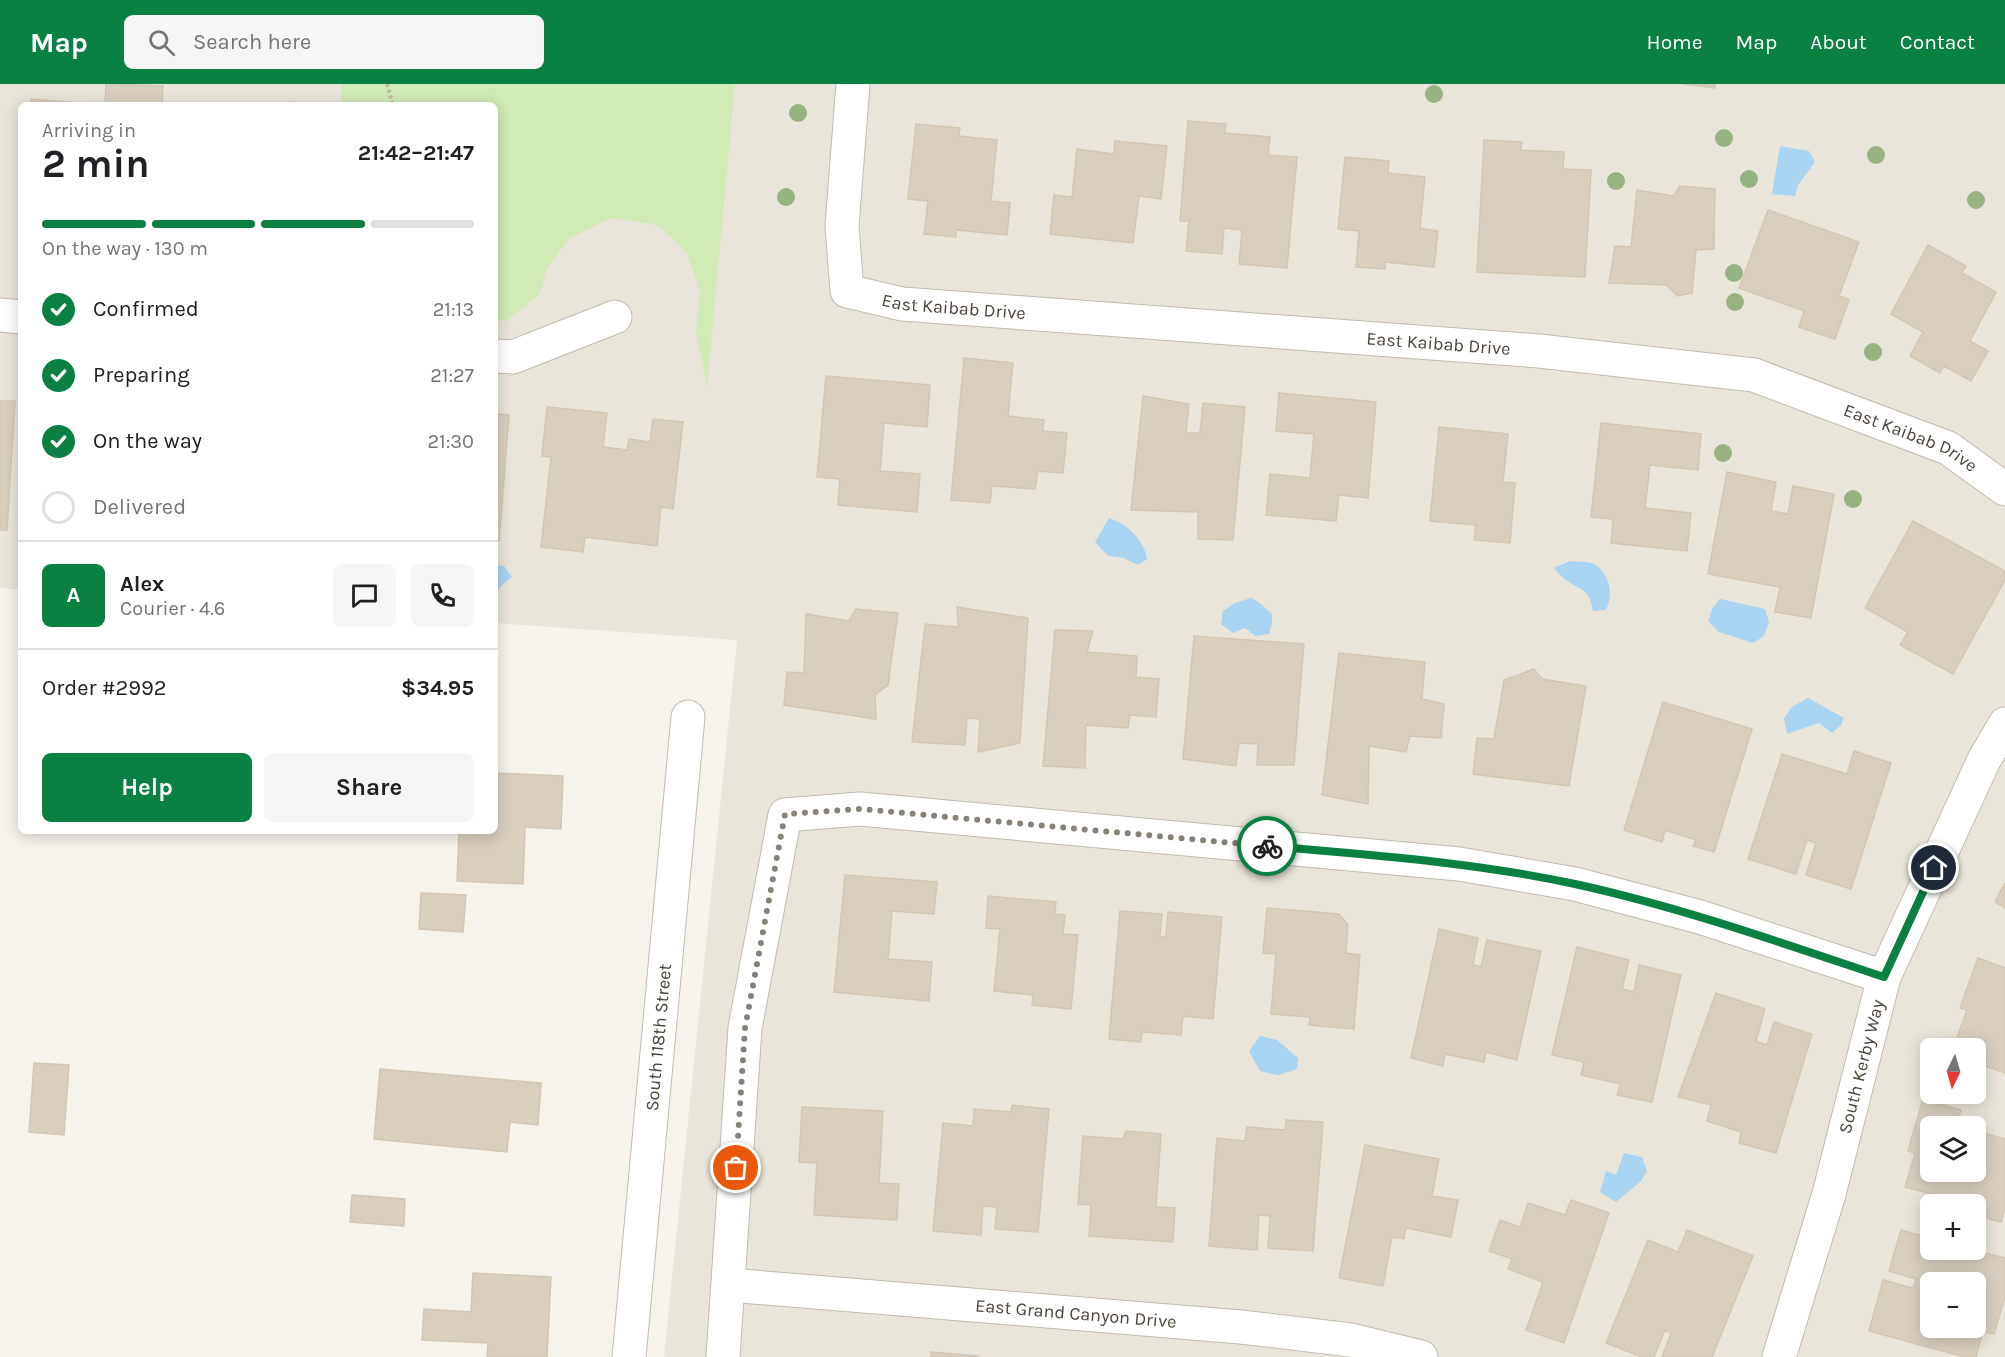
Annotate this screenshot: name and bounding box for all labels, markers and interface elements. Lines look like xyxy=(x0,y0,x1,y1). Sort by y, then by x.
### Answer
search box xyxy=(124,15,544,69)
text: Map xyxy=(30,26,88,59)
icon: search xyxy=(145,26,178,59)
text: Search here xyxy=(193,29,311,55)
text: Home xyxy=(1647,30,1703,54)
text: Map xyxy=(1736,30,1777,54)
text: About xyxy=(1810,30,1867,54)
text: Contact xyxy=(1900,30,1975,54)
text: Arriving in xyxy=(42,119,136,142)
text: 21:42–21:47 xyxy=(358,140,474,166)
text: 2 min xyxy=(42,141,150,187)
text: On the way · 130 m xyxy=(42,237,208,260)
street label: East Kaibab Drive xyxy=(880,289,1027,324)
icon: check xyxy=(42,293,75,326)
text: Confirmed xyxy=(93,296,199,322)
text: 21:13 xyxy=(433,298,474,321)
street label: East Kaibab Drive xyxy=(1366,327,1511,360)
icon: check xyxy=(42,359,75,392)
text: Preparing xyxy=(93,362,190,388)
text: 21:27 xyxy=(430,364,474,387)
street label: East Kaibab Drive xyxy=(1841,399,1982,477)
icon: check xyxy=(42,425,75,458)
text: On the way xyxy=(93,428,202,454)
text: 21:30 xyxy=(428,430,474,453)
text: Delivered xyxy=(93,494,186,520)
button: chat xyxy=(333,564,396,627)
button: phone xyxy=(411,564,474,627)
text: Alex xyxy=(120,571,164,597)
text: A xyxy=(67,582,80,608)
text: Courier · 4.6 xyxy=(120,597,225,620)
text: Order #2992 xyxy=(42,675,166,701)
text: $34.95 xyxy=(401,675,474,701)
button: Help xyxy=(42,753,252,822)
button: Share xyxy=(264,753,474,822)
courier xyxy=(1237,816,1297,876)
icon: bike xyxy=(1251,830,1284,863)
pin xyxy=(1908,842,1959,893)
icon: home xyxy=(1917,851,1950,884)
street label: South 118th Street xyxy=(641,962,676,1112)
street label: South Kerby Way xyxy=(1834,997,1889,1136)
north arrow xyxy=(1920,1038,1986,1104)
map controls xyxy=(1920,1038,1986,1338)
button: layers xyxy=(1920,1116,1986,1182)
pin xyxy=(710,1142,761,1193)
icon: bag xyxy=(719,1151,752,1184)
button: + xyxy=(1920,1194,1986,1260)
button: − xyxy=(1920,1272,1986,1338)
street label: East Grand Canyon Drive xyxy=(974,1294,1177,1333)

